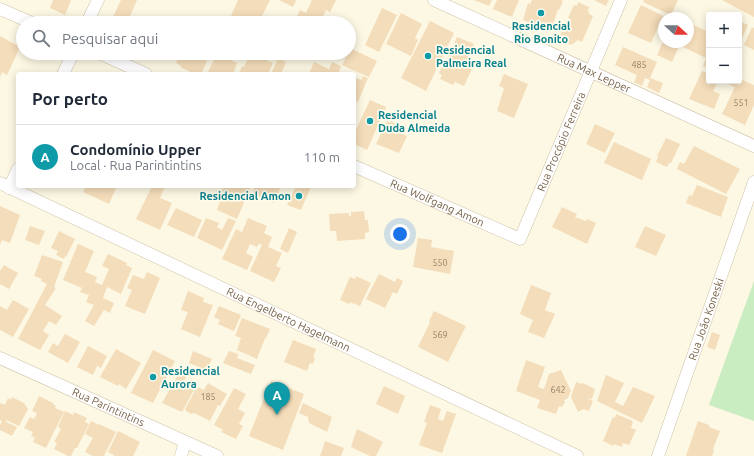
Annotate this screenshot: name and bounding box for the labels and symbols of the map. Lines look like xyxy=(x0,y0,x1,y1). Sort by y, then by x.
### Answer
marker: Residencial Rio Bonito xyxy=(536,8,546,18)
north arrow xyxy=(658,12,694,48)
place label: Residencial Rio Bonito xyxy=(512,20,571,45)
place label: Residencial Palmeira Real xyxy=(436,44,507,69)
marker: Residencial Palmeira Real xyxy=(423,51,433,61)
street label: Rua Max Lepper xyxy=(555,51,634,95)
house number: 485 xyxy=(631,60,647,70)
street label: Rua Procópio Ferreira xyxy=(535,90,587,193)
house number: 551 xyxy=(733,98,749,108)
place label: Residencial Duda Almeida xyxy=(378,109,450,134)
marker: Residencial Duda Almeida xyxy=(365,116,375,126)
street label: Rua Wolfgang Amon xyxy=(388,177,486,229)
place label: Residencial Amon xyxy=(199,190,291,202)
marker: Residencial Amon xyxy=(294,191,304,201)
your location xyxy=(390,224,410,244)
house number: 550 xyxy=(432,258,448,268)
street label: Rua João Koneski xyxy=(686,276,726,362)
street label: Rua Engelberto Hagelmann xyxy=(225,285,352,354)
house number: 569 xyxy=(432,330,448,340)
place label: Residencial Aurora xyxy=(161,365,220,390)
marker: Residencial Aurora xyxy=(148,372,158,382)
pin: A xyxy=(264,382,290,415)
street label: Rua Parintintins xyxy=(70,385,147,429)
house number: 642 xyxy=(550,385,566,395)
house number: 185 xyxy=(200,392,216,402)

